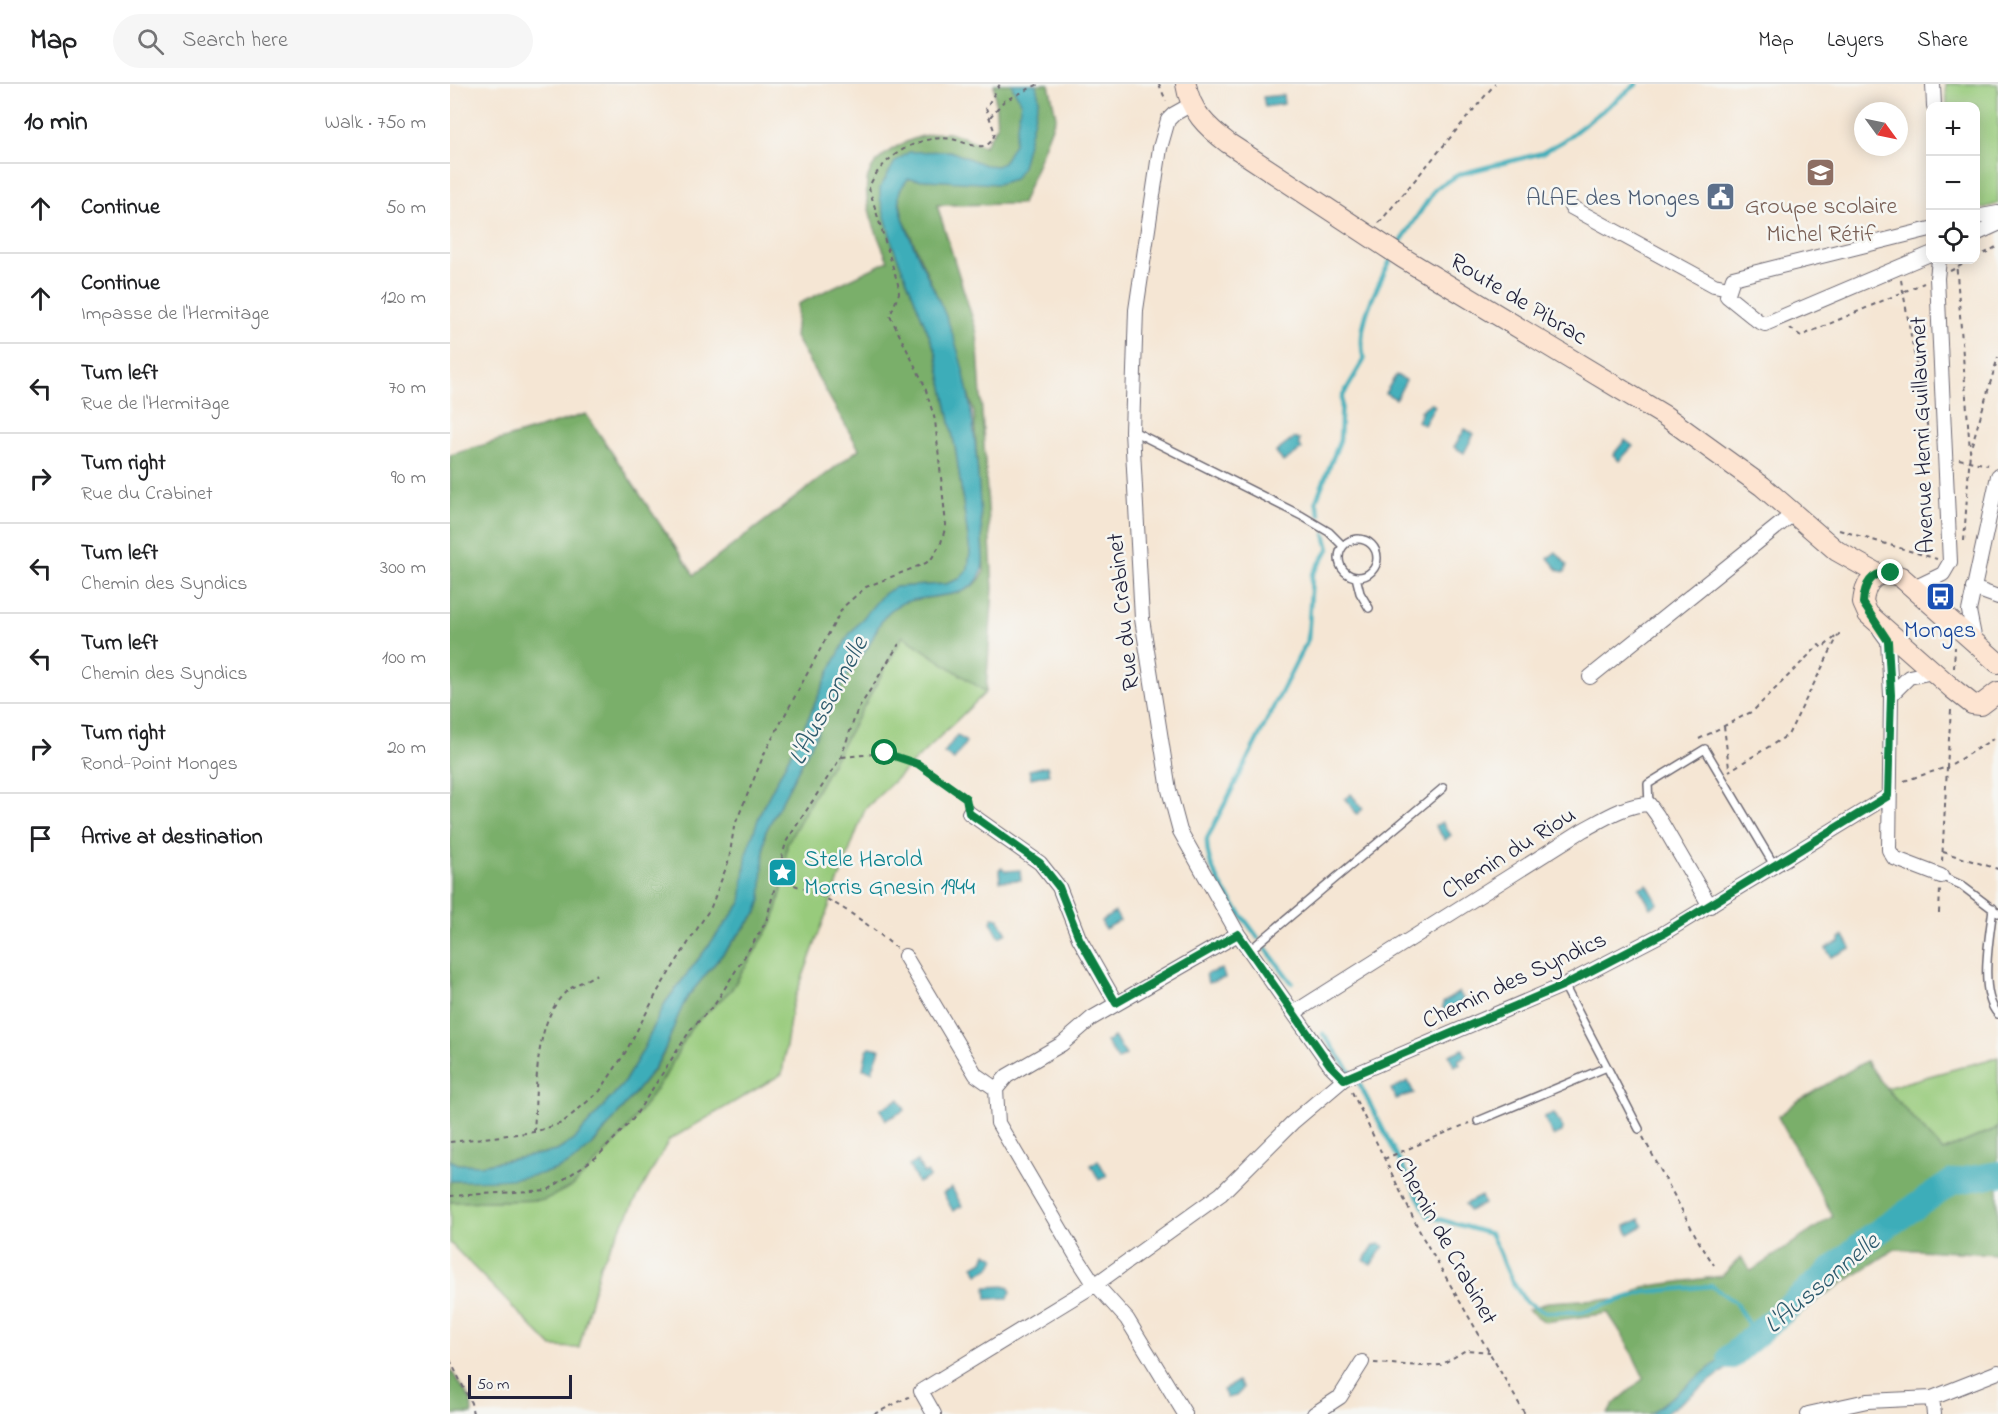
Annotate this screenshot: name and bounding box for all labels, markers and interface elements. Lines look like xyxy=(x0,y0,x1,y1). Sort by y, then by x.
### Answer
search box xyxy=(113,14,533,68)
text: Map xyxy=(30,21,77,62)
icon: search xyxy=(134,25,167,58)
text: Search here xyxy=(182,25,288,57)
text: Map xyxy=(1758,26,1794,56)
text: Layers xyxy=(1827,26,1884,56)
text: Share xyxy=(1917,26,1968,56)
north arrow xyxy=(1854,102,1908,156)
map controls xyxy=(1926,102,1980,264)
button: + xyxy=(1926,102,1980,156)
text: 10 min xyxy=(24,104,88,142)
text: Walk · 750 m xyxy=(324,109,426,138)
school or university icon: Groupe scolaire Michel Rétif xyxy=(1805,156,1837,188)
button: − xyxy=(1926,156,1980,210)
public building icon: ALAE des Monges xyxy=(1705,181,1737,213)
place label: ALAE des Monges xyxy=(1526,182,1700,217)
place label: Groupe scolaire Michel Rétif xyxy=(1745,190,1898,253)
icon: ahead xyxy=(24,192,57,225)
text: Continue xyxy=(81,192,160,224)
text: 50 m xyxy=(385,194,426,223)
button: locate xyxy=(1926,210,1980,264)
street label: Route de Pibrac xyxy=(1442,245,1593,355)
text: Continue xyxy=(81,268,160,300)
icon: ahead xyxy=(24,282,57,315)
text: 120 m xyxy=(381,284,426,313)
text: Impasse de l'Hermitage xyxy=(81,300,269,329)
street label: Avenue Henri Guillaumet xyxy=(1902,316,1945,554)
text: Turn left xyxy=(81,358,158,390)
icon: left xyxy=(24,372,57,405)
text: 70 m xyxy=(389,374,426,403)
text: Rue de l'Hermitage xyxy=(81,390,229,419)
text: Turn right xyxy=(81,448,166,480)
icon: right xyxy=(24,462,57,495)
text: 90 m xyxy=(391,464,426,493)
text: Rue du Crabinet xyxy=(81,480,213,509)
street label: Rue du Crabinet xyxy=(1099,531,1150,692)
text: Turn left xyxy=(81,538,158,570)
icon: left xyxy=(24,552,57,585)
text: 300 m xyxy=(380,554,426,583)
route end xyxy=(1877,559,1903,585)
text: Chemin des Syndics xyxy=(81,570,248,599)
bus stop icon: Monges xyxy=(1924,580,1956,612)
place label: Monges xyxy=(1904,614,1976,649)
text: Turn left xyxy=(81,628,158,660)
water label: L'Aussonnelle xyxy=(780,629,880,772)
icon: left xyxy=(24,642,57,675)
text: 100 m xyxy=(382,644,426,673)
text: Chemin des Syndics xyxy=(81,660,248,689)
text: Turn right xyxy=(81,718,166,750)
icon: right xyxy=(24,732,57,765)
text: 20 m xyxy=(387,734,426,763)
route start xyxy=(871,739,897,765)
text: Rond-Point Monges xyxy=(81,750,238,779)
street label: Chemin du Riou xyxy=(1435,799,1583,909)
icon: arrive xyxy=(24,822,57,855)
text: Arrive at destination xyxy=(81,822,263,854)
place label: Stele Harold Morris Gnesin 1944 xyxy=(804,843,975,906)
place icon: Stele Harold Morris Gnesin 1944 xyxy=(767,856,799,888)
street label: Chemin des Syndics xyxy=(1417,923,1613,1040)
street label: Chemin de Crabinet xyxy=(1384,1151,1506,1332)
water label: L'Aussonnelle xyxy=(1757,1224,1890,1344)
scale bar xyxy=(468,1372,572,1400)
text: 50 m xyxy=(477,1373,509,1397)

